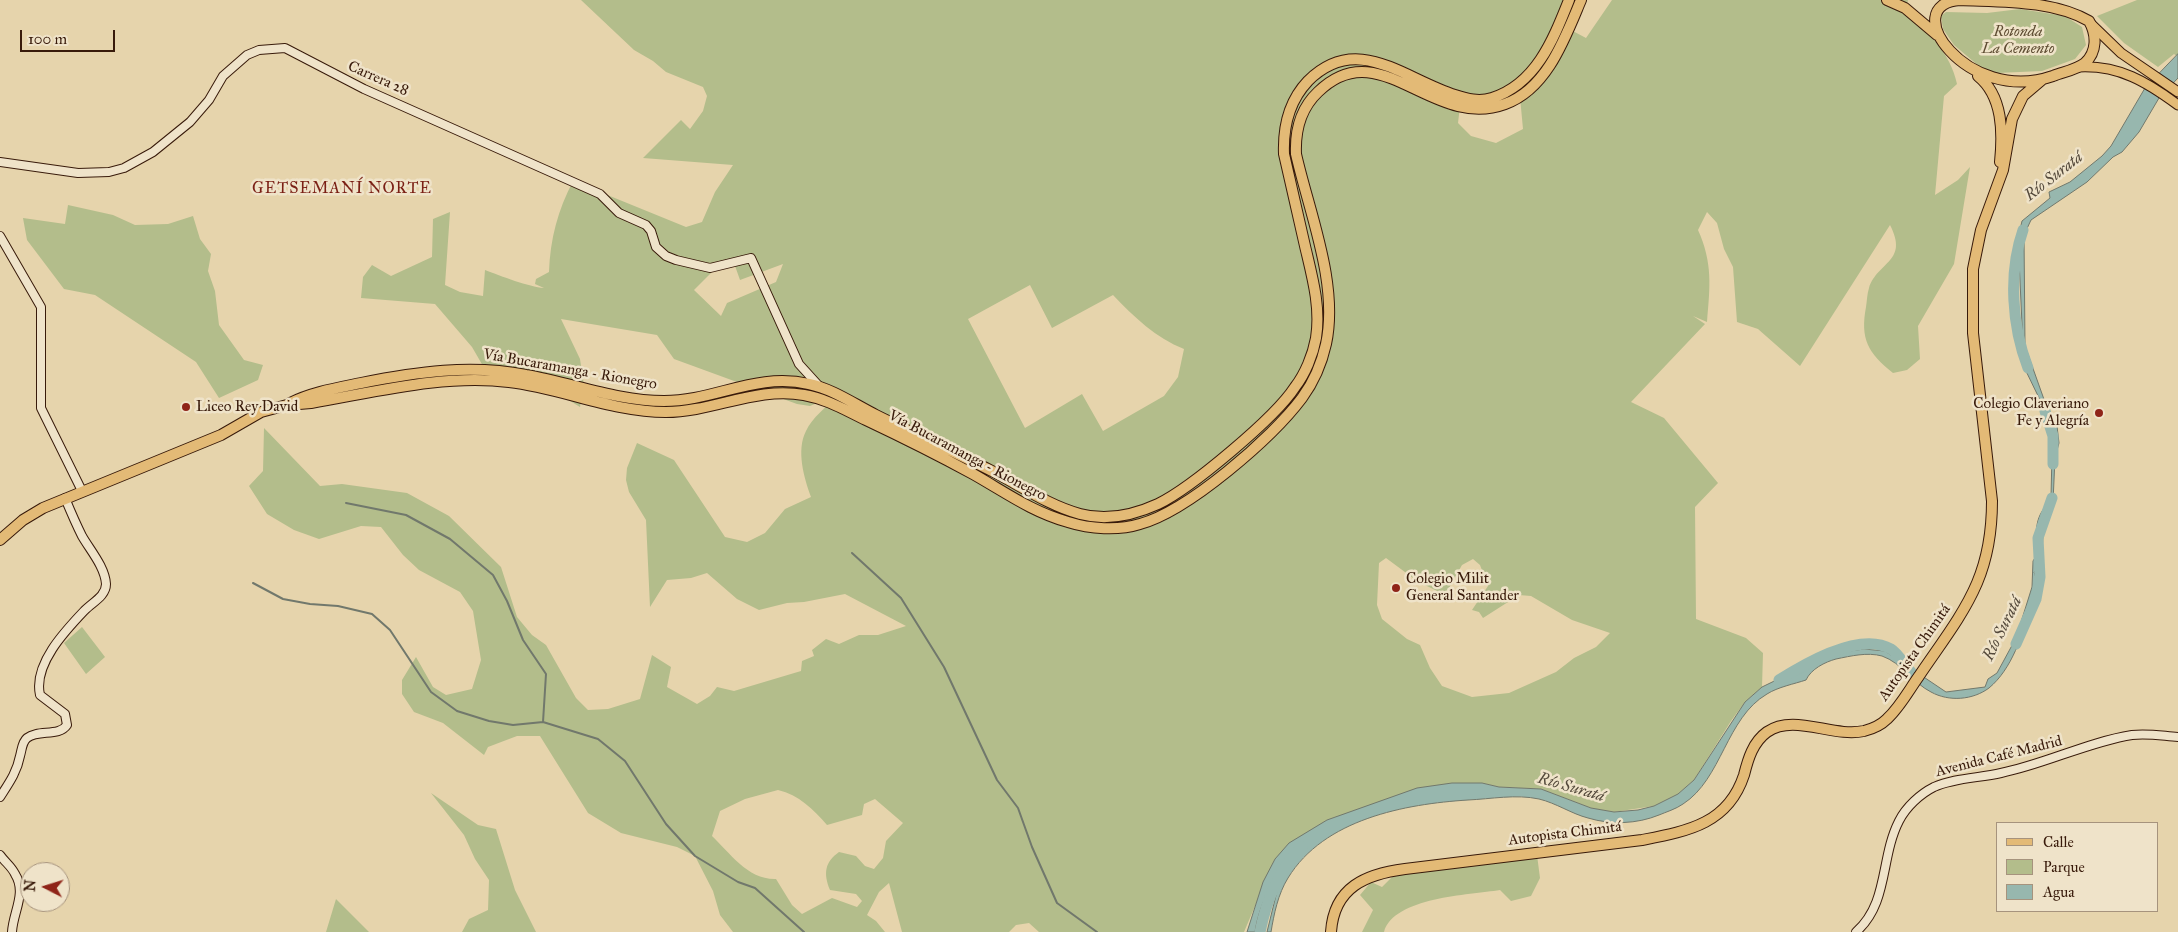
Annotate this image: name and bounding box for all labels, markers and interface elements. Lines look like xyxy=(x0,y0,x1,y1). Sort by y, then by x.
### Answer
scale bar xyxy=(22,20,118,52)
park label: Rotonda La Cemento xyxy=(1982,23,2054,58)
text: 100 m xyxy=(28,30,67,48)
street label: Carrera 28 xyxy=(345,58,411,100)
water label: Río Suratá xyxy=(2021,148,2087,206)
district label: GETSEMANÍ NORTE xyxy=(250,179,434,199)
street label: Vía Bucaramanga - Rionegro xyxy=(482,346,658,394)
place label: Colegio Claveriano Fe y Alegría xyxy=(1973,395,2089,430)
place label: Liceo Rey David xyxy=(196,398,298,416)
marker: Liceo Rey David xyxy=(180,401,192,413)
street label: Vía Bucaramanga - Rionegro xyxy=(885,407,1049,505)
marker: Colegio Claveriano Fe y Alegría xyxy=(2093,407,2105,419)
place label: Colegio Milit General Santander xyxy=(1406,570,1519,605)
marker: Colegio Milit General Santander xyxy=(1390,582,1402,594)
water label: Río Suratá xyxy=(1979,594,2027,664)
street label: Autopista Chimitá xyxy=(1875,601,1955,705)
street label: Avenida Café Madrid xyxy=(1934,733,2064,781)
water label: Río Suratá xyxy=(1535,769,1607,807)
street label: Autopista Chimitá xyxy=(1507,818,1623,850)
legend xyxy=(1996,822,2158,912)
text: Calle xyxy=(2043,833,2074,851)
text: Parque xyxy=(2043,858,2085,876)
north arrow xyxy=(20,862,70,912)
text: N xyxy=(22,879,40,892)
text: Agua xyxy=(2043,883,2075,901)

